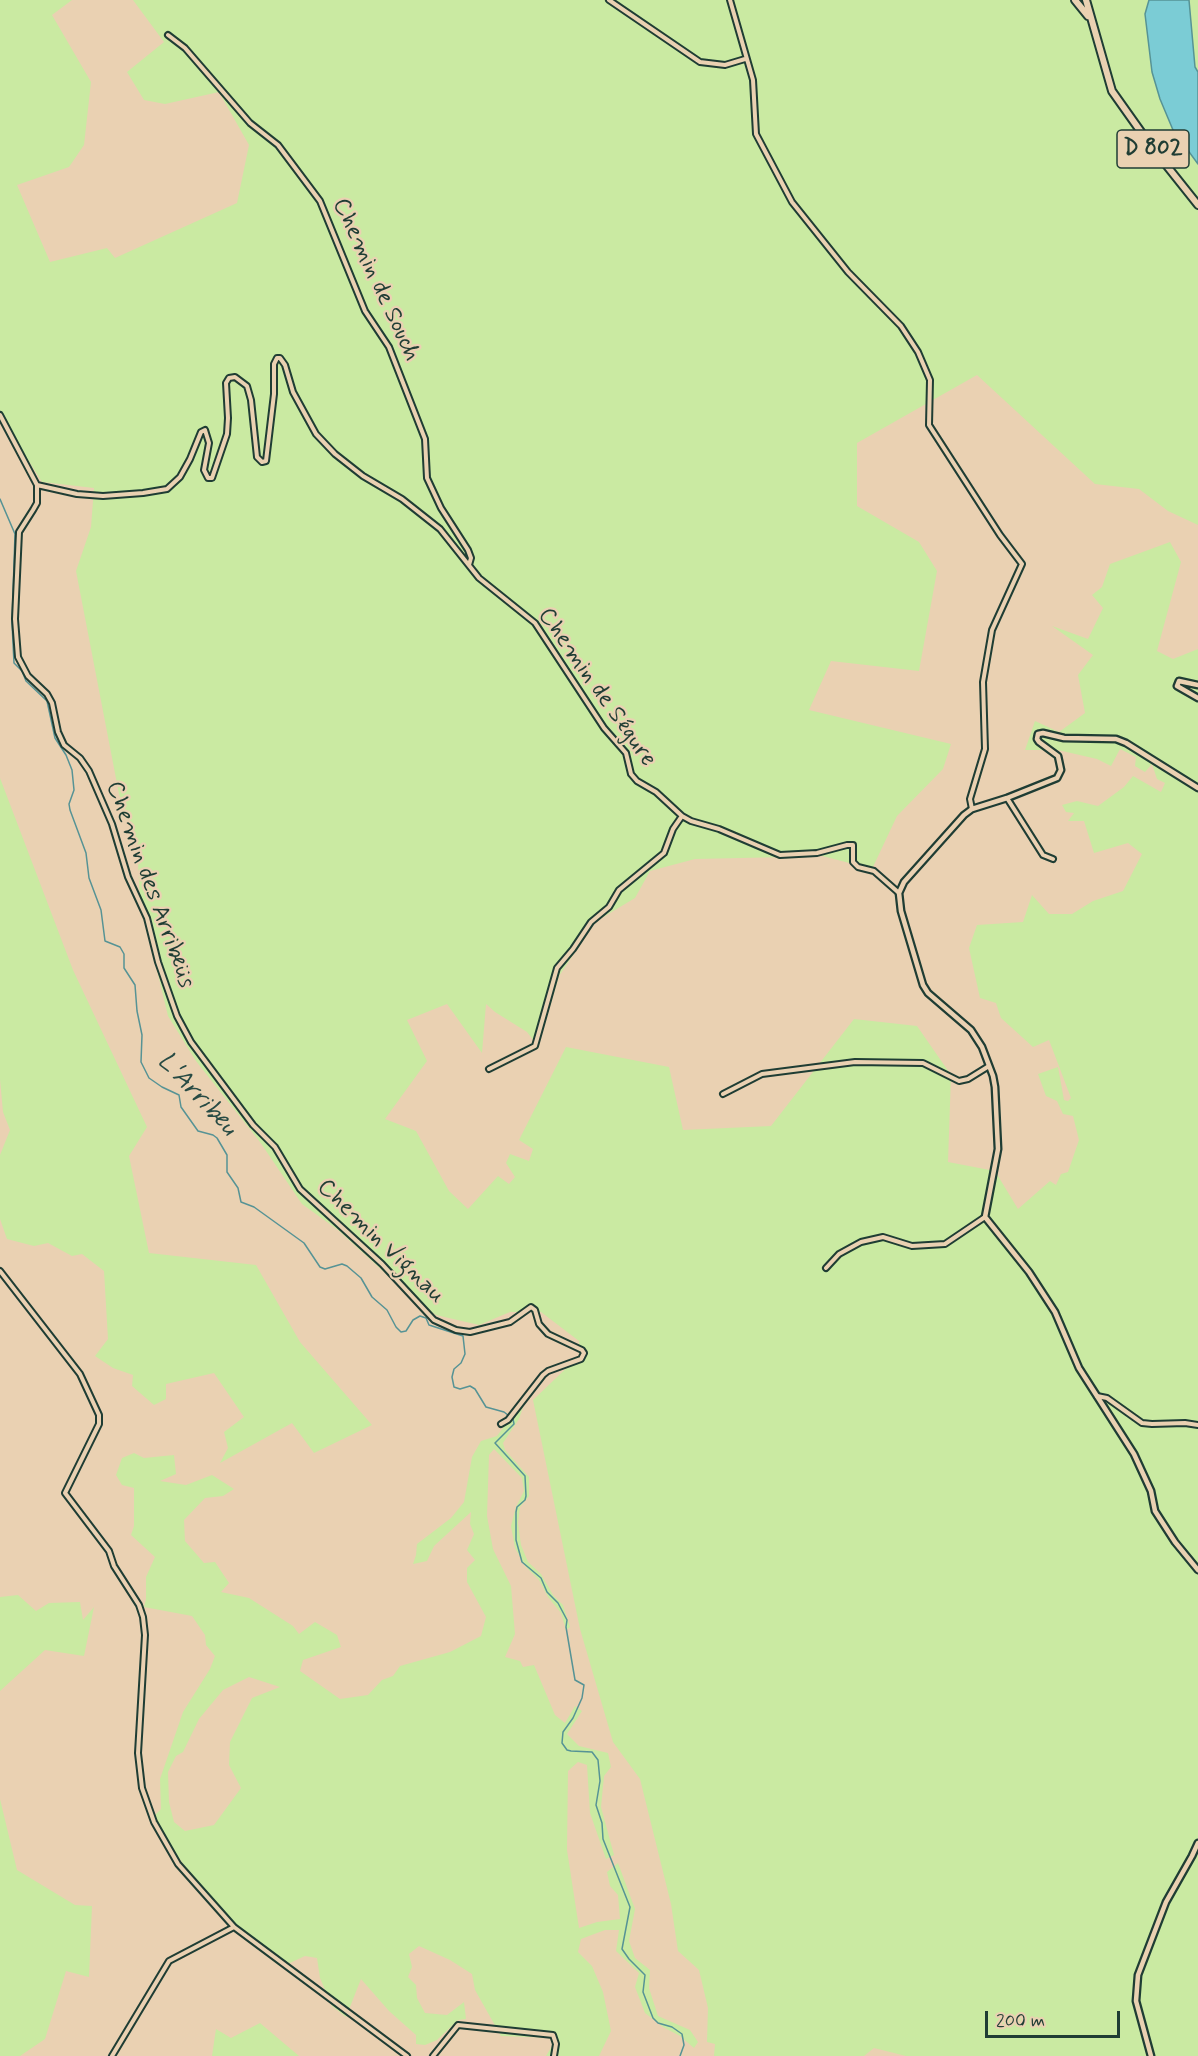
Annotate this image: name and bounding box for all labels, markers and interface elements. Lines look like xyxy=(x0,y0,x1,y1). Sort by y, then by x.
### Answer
road number: D 802 xyxy=(1117,130,1189,168)
street label: Chemin de Souch xyxy=(325,194,425,366)
street label: Chemin de Ségure xyxy=(530,603,662,773)
street label: Chemin des Arribeüs xyxy=(98,778,200,992)
water label: L'Arribeu xyxy=(149,1047,243,1143)
street label: Chemin Vignau xyxy=(310,1174,450,1310)
scale bar xyxy=(988,1999,1123,2037)
text: 200 m xyxy=(996,2009,1045,2033)

